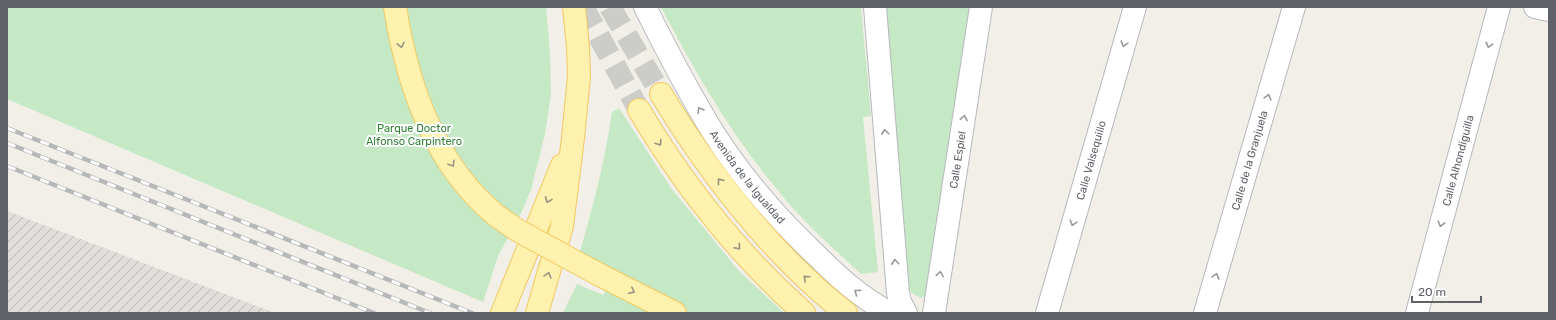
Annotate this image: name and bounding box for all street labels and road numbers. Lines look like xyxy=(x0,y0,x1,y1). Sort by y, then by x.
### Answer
street label: Calle de la Granjuela xyxy=(1229,109,1271,212)
street label: Calle Alhondiguilla xyxy=(1440,114,1477,207)
street label: Calle Valsequillo xyxy=(1074,119,1109,202)
street label: Avenida de la Igualdad xyxy=(707,128,787,227)
street label: Calle Espiel xyxy=(947,130,969,190)

